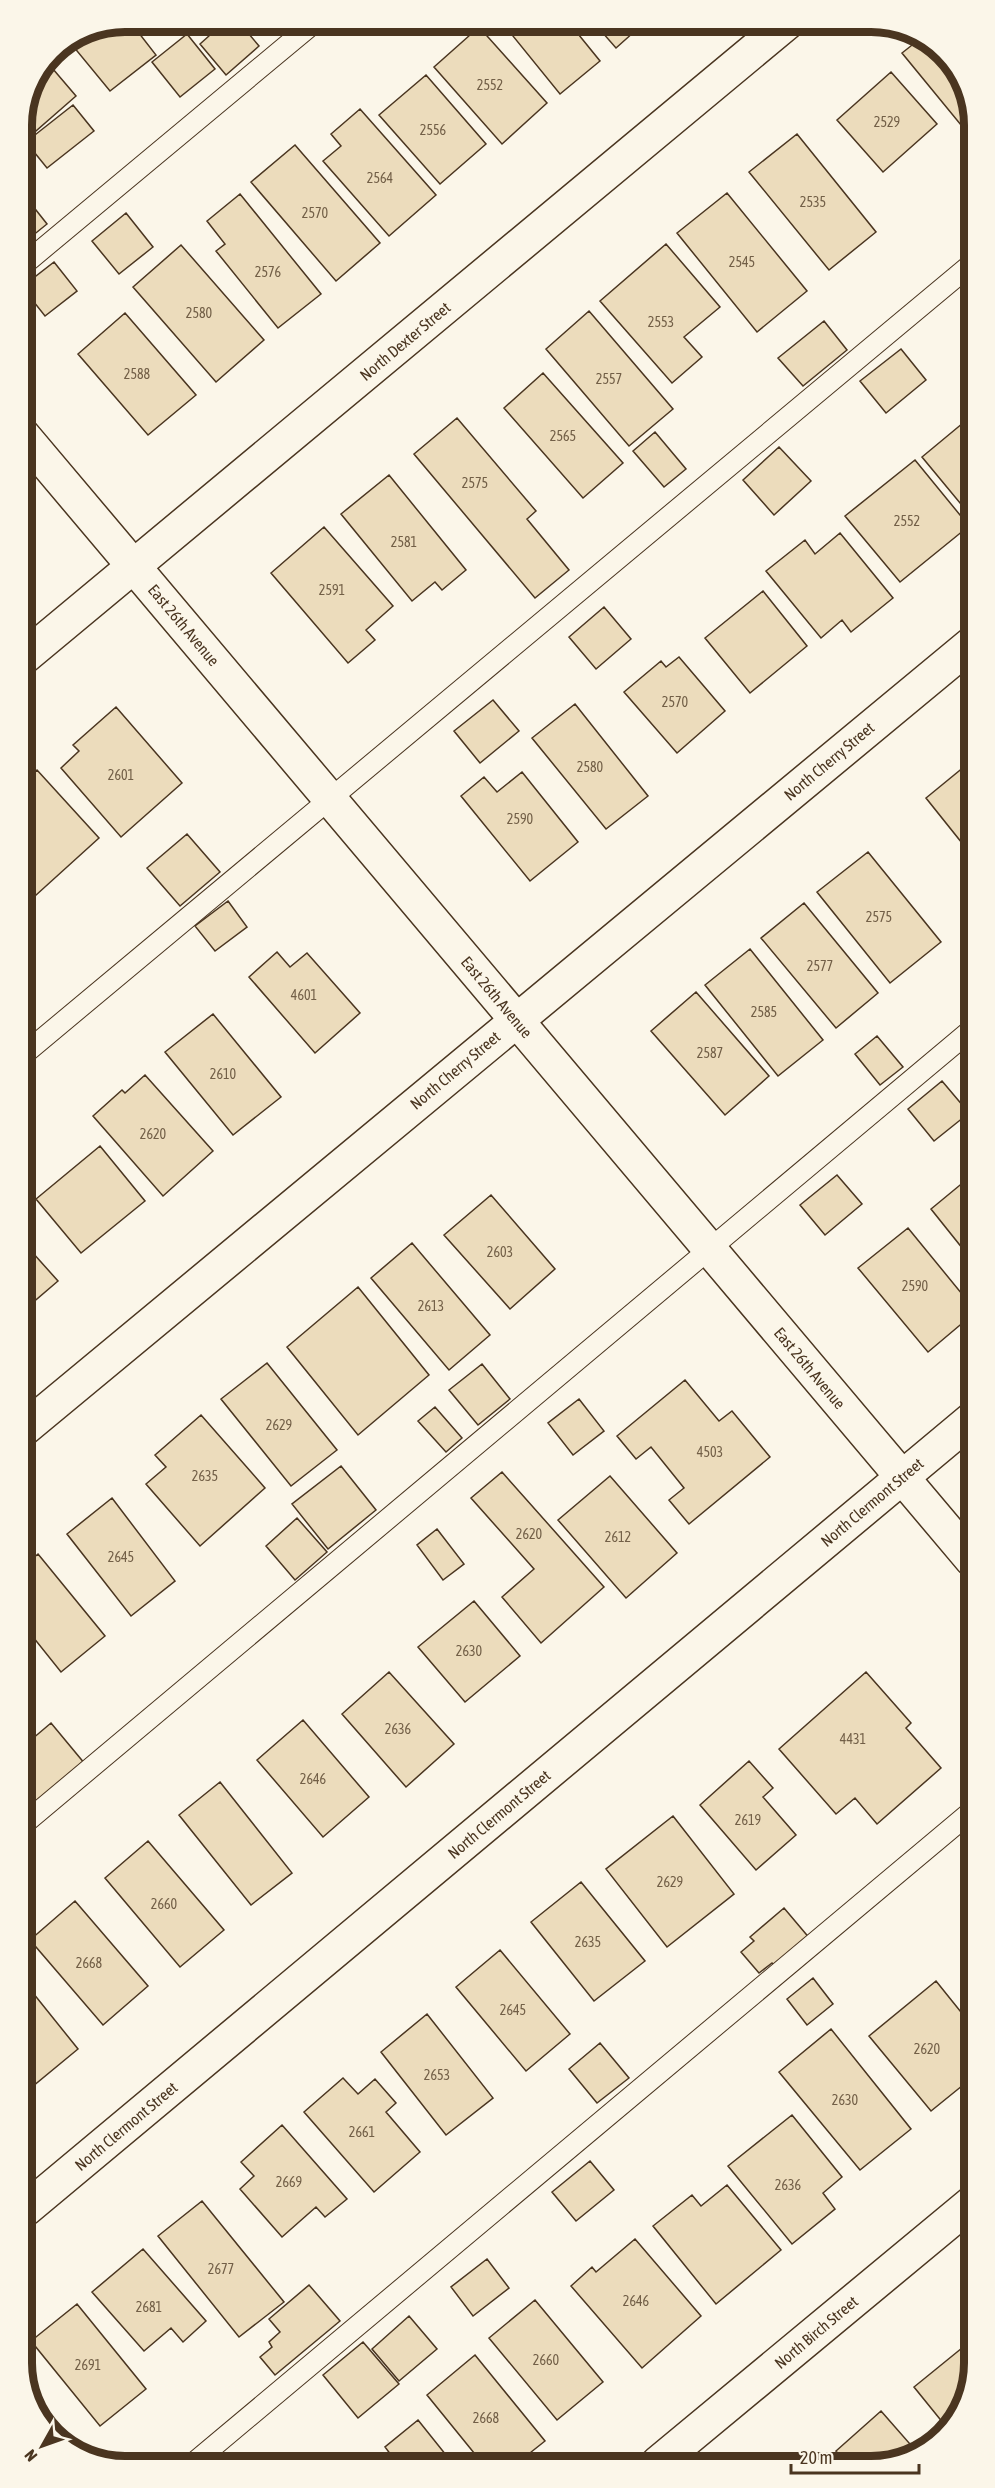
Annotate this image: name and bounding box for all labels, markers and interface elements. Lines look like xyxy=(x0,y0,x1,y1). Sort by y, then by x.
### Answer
house number: 2552 xyxy=(477,77,503,93)
house number: 2529 xyxy=(874,114,900,130)
house number: 2556 xyxy=(420,122,447,138)
house number: 2564 xyxy=(367,170,394,186)
house number: 2535 xyxy=(800,194,826,210)
house number: 2570 xyxy=(302,205,329,221)
house number: 2545 xyxy=(729,254,755,270)
house number: 2576 xyxy=(255,264,282,280)
street label: North Dexter Street xyxy=(356,298,454,384)
house number: 2580 xyxy=(186,305,213,321)
house number: 2553 xyxy=(648,314,674,330)
house number: 2588 xyxy=(124,366,151,382)
house number: 2557 xyxy=(596,371,622,387)
house number: 2565 xyxy=(550,428,576,444)
house number: 2575 xyxy=(462,475,488,491)
house number: 2552 xyxy=(894,513,920,529)
house number: 2581 xyxy=(391,534,417,550)
street label: East 26th Avenue xyxy=(145,581,223,669)
house number: 2591 xyxy=(319,582,345,598)
house number: 2570 xyxy=(662,694,689,710)
street label: North Cherry Street xyxy=(780,718,878,805)
house number: 2580 xyxy=(577,759,604,775)
house number: 2601 xyxy=(108,767,134,783)
house number: 2590 xyxy=(507,811,534,827)
house number: 2575 xyxy=(866,909,892,925)
street label: East 26th Avenue xyxy=(458,953,536,1041)
house number: 2577 xyxy=(807,958,833,974)
house number: 4601 xyxy=(291,987,317,1003)
house number: 2585 xyxy=(751,1004,777,1020)
street label: North Cherry Street xyxy=(406,1027,504,1114)
house number: 2587 xyxy=(697,1045,723,1061)
house number: 2610 xyxy=(210,1066,237,1082)
house number: 2620 xyxy=(140,1126,167,1142)
house number: 2603 xyxy=(487,1244,513,1260)
house number: 2590 xyxy=(902,1278,929,1294)
house number: 2613 xyxy=(418,1298,444,1314)
street label: East 26th Avenue xyxy=(771,1324,849,1412)
house number: 2629 xyxy=(266,1417,292,1433)
house number: 4503 xyxy=(697,1444,723,1460)
street label: North Clermont Street xyxy=(817,1454,927,1550)
house number: 2635 xyxy=(192,1468,218,1484)
house number: 2620 xyxy=(516,1526,543,1542)
house number: 2612 xyxy=(605,1529,631,1545)
house number: 2645 xyxy=(108,1549,134,1565)
house number: 2630 xyxy=(456,1643,483,1659)
house number: 2636 xyxy=(385,1721,412,1737)
house number: 4431 xyxy=(840,1731,866,1747)
street label: North Clermont Street xyxy=(444,1766,554,1862)
house number: 2646 xyxy=(300,1771,327,1787)
house number: 2619 xyxy=(735,1812,761,1828)
house number: 2629 xyxy=(657,1874,683,1890)
house number: 2660 xyxy=(151,1896,178,1912)
house number: 2635 xyxy=(575,1934,601,1950)
house number: 2668 xyxy=(76,1955,103,1971)
house number: 2645 xyxy=(500,2002,526,2018)
house number: 2620 xyxy=(914,2041,941,2057)
house number: 2653 xyxy=(424,2067,450,2083)
street label: North Clermont Street xyxy=(71,2078,181,2174)
house number: 2630 xyxy=(832,2092,859,2108)
house number: 2661 xyxy=(349,2124,375,2140)
house number: 2669 xyxy=(276,2174,302,2190)
house number: 2636 xyxy=(775,2177,802,2193)
house number: 2677 xyxy=(208,2261,234,2277)
street label: North Birch Street xyxy=(771,2292,862,2372)
house number: 2646 xyxy=(623,2293,650,2309)
house number: 2681 xyxy=(136,2299,162,2315)
house number: 2660 xyxy=(533,2352,560,2368)
house number: 2691 xyxy=(75,2357,101,2373)
house number: 2668 xyxy=(473,2410,500,2426)
north arrow xyxy=(12,2416,72,2476)
scale bar xyxy=(791,2437,918,2475)
text: N xyxy=(21,2446,40,2465)
text: 20 m xyxy=(800,2447,832,2468)

